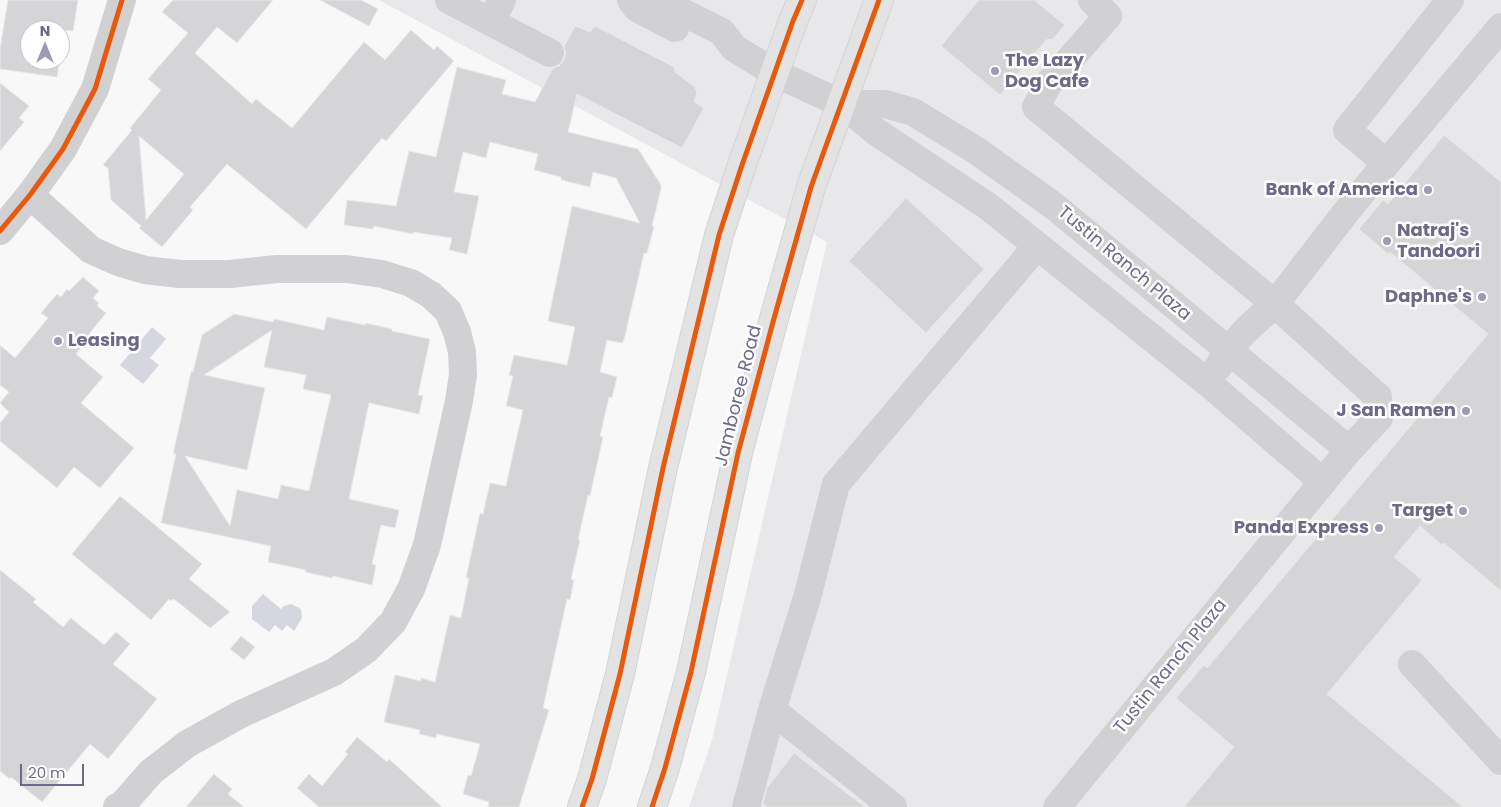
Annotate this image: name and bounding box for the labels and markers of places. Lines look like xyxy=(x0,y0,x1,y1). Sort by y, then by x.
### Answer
place label: The Lazy Dog Cafe xyxy=(1005,50,1089,92)
marker: The Lazy Dog Cafe xyxy=(989,65,1001,77)
place label: Bank of America xyxy=(1266,179,1418,201)
marker: Bank of America xyxy=(1422,184,1434,196)
place label: Natraj's Tandoori xyxy=(1397,220,1480,262)
marker: Natraj's Tandoori xyxy=(1381,235,1393,247)
place label: Daphne's xyxy=(1385,286,1472,308)
marker: Daphne's xyxy=(1476,291,1488,303)
place label: Leasing xyxy=(68,330,140,352)
marker: Leasing xyxy=(52,335,64,347)
place label: J San Ramen xyxy=(1336,400,1456,422)
marker: J San Ramen xyxy=(1460,405,1472,417)
place label: Target xyxy=(1392,500,1453,522)
marker: Target xyxy=(1457,505,1469,517)
place label: Panda Express xyxy=(1234,517,1369,539)
marker: Panda Express xyxy=(1373,522,1385,534)

